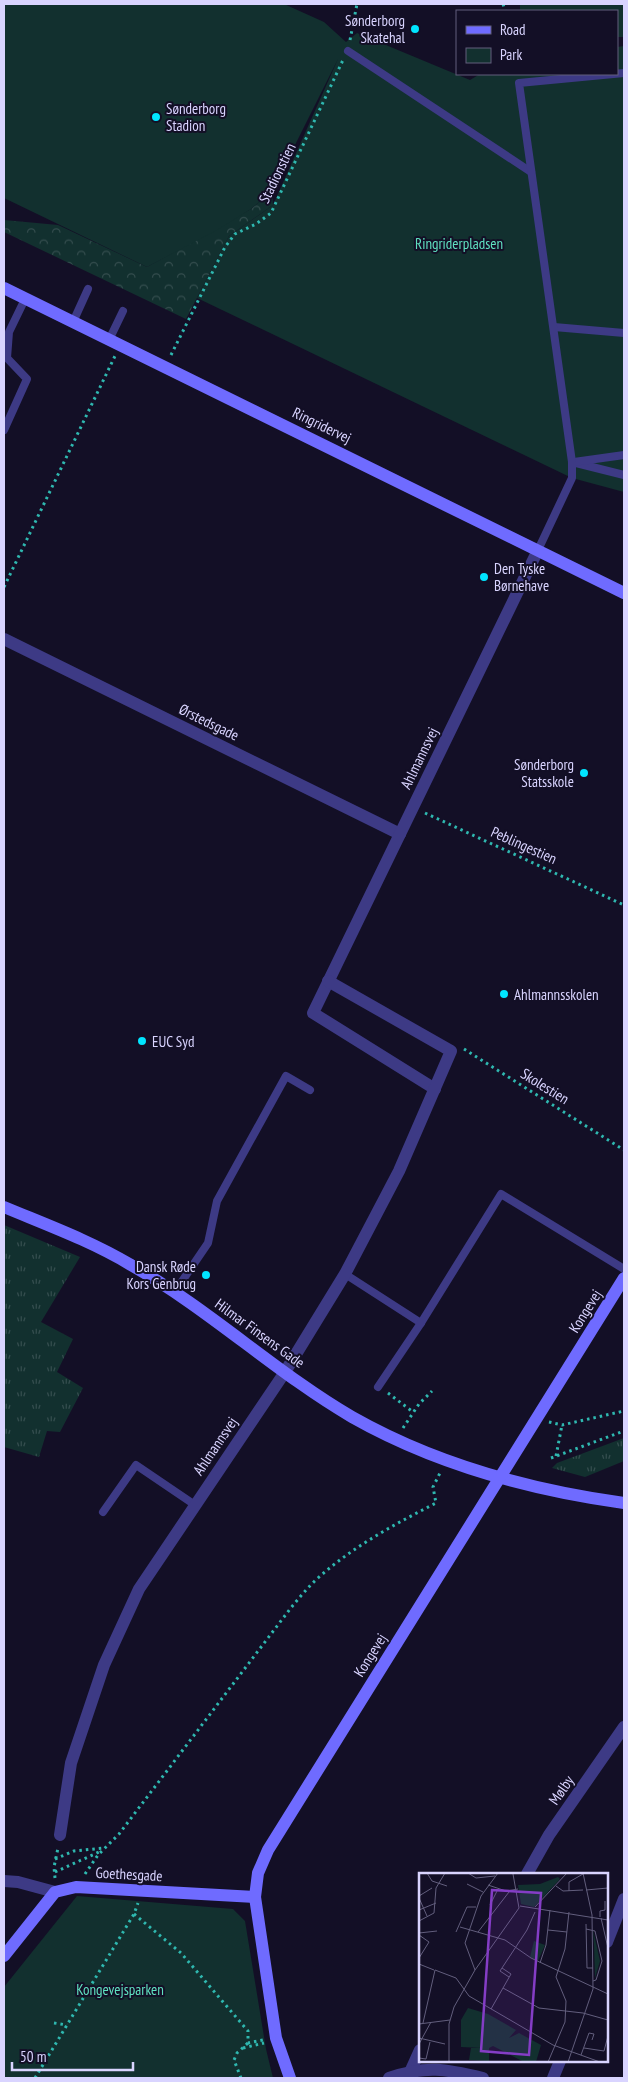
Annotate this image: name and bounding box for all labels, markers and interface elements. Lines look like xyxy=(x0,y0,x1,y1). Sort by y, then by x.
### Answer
legend xyxy=(456,10,618,75)
place label: Sønderborg Skatehal xyxy=(345,11,405,47)
text: Road xyxy=(500,20,526,39)
marker: Sønderborg Skatehal xyxy=(409,23,421,35)
text: Park xyxy=(500,45,522,64)
place label: Sønderborg Stadion xyxy=(166,99,226,135)
marker: Sønderborg Stadion xyxy=(150,111,162,123)
street label: Stadionstien xyxy=(254,140,300,206)
park label: Ringriderpladsen xyxy=(415,234,503,253)
street label: Ringridervej xyxy=(290,403,354,447)
place label: Den Tyske Børnehave xyxy=(494,559,549,595)
marker: Den Tyske Børnehave xyxy=(478,571,490,583)
street label: Ørstedsgade xyxy=(176,699,242,745)
street label: Ahlmannsvej xyxy=(396,724,442,792)
place label: Sønderborg Statsskole xyxy=(514,755,574,791)
marker: Sønderborg Statsskole xyxy=(578,767,590,779)
street label: Peblingestien xyxy=(488,822,560,868)
place label: Ahlmannsskolen xyxy=(514,985,599,1004)
marker: Ahlmannsskolen xyxy=(498,988,510,1000)
place label: EUC Syd xyxy=(152,1032,194,1051)
marker: EUC Syd xyxy=(136,1035,148,1047)
street label: Skolestien xyxy=(517,1064,573,1108)
place label: Dansk Røde Kors Genbrug xyxy=(127,1257,196,1293)
marker: Dansk Røde Kors Genbrug xyxy=(200,1269,212,1281)
street label: Kongevej xyxy=(564,1286,606,1336)
street label: Hilmar Finsens Gade xyxy=(212,1294,308,1372)
street label: Ahlmannsvej xyxy=(189,1413,241,1479)
street label: Kongevej xyxy=(349,1630,391,1680)
street label: Mølby xyxy=(544,1771,578,1808)
street label: Goethesgade xyxy=(95,1863,163,1885)
inset map xyxy=(419,1873,608,2062)
park label: Kongevejsparken xyxy=(76,1980,164,1999)
scale bar xyxy=(12,2040,134,2072)
text: 50 m xyxy=(20,2047,46,2066)

